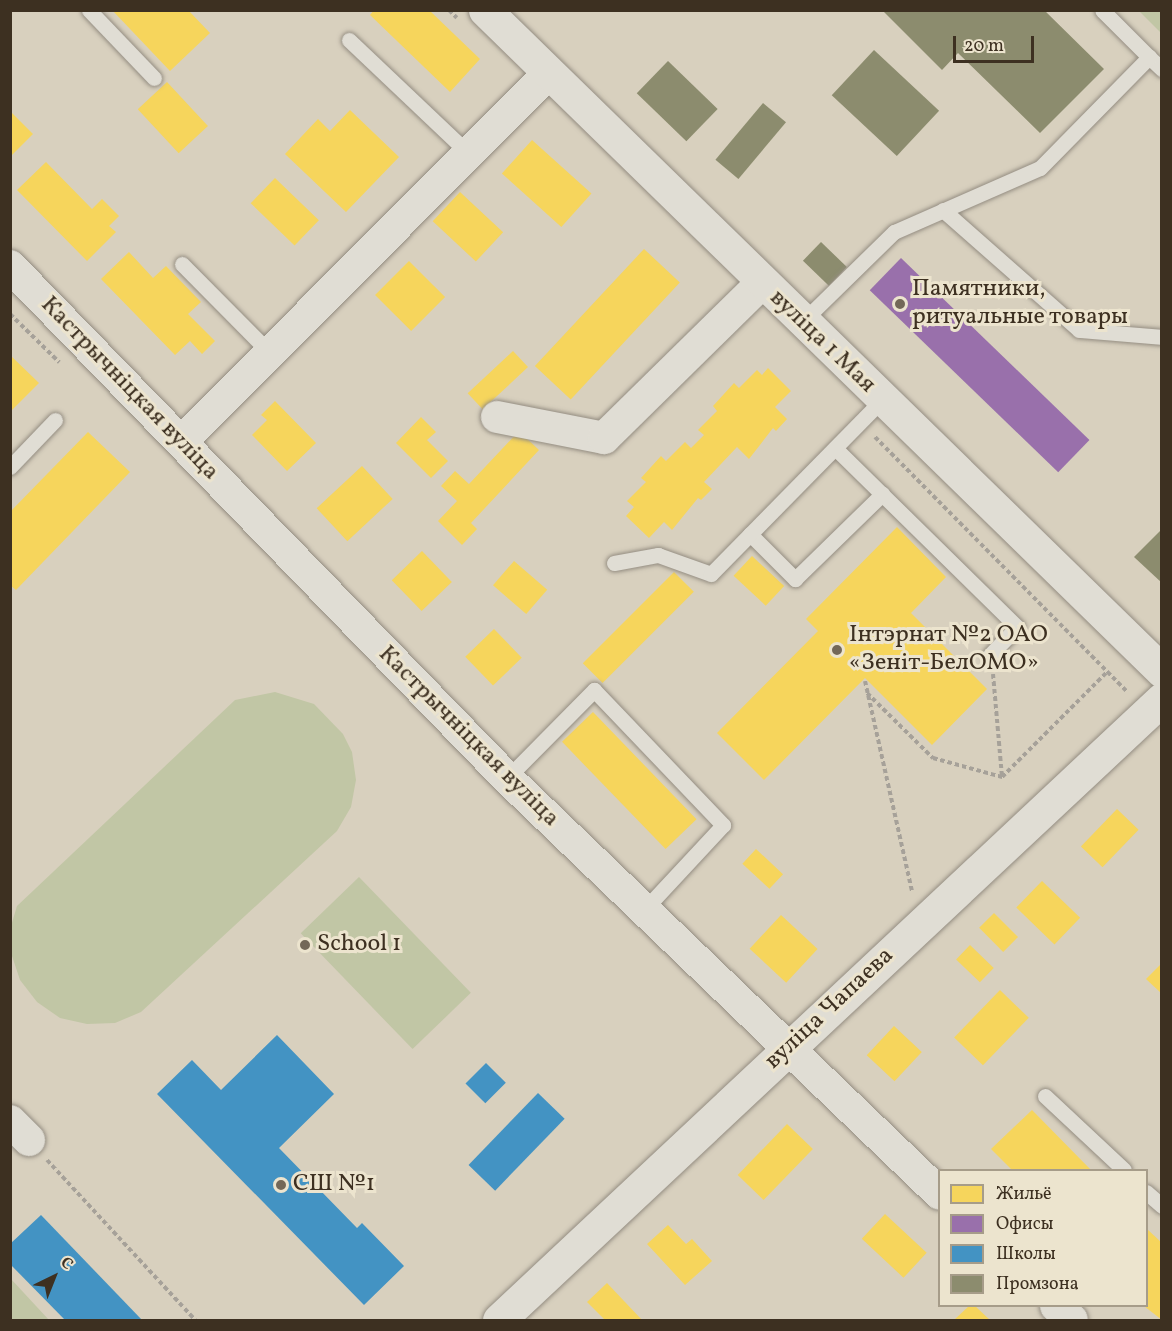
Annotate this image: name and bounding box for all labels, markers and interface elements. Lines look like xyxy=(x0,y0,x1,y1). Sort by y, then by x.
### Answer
scale bar xyxy=(956,24,1037,62)
text: 20 m xyxy=(964,34,1004,59)
place label: Памятники, ритуальные товары xyxy=(912,276,1129,332)
street label: вуліца 1 Мая xyxy=(763,284,881,400)
street label: Кастрычніцкая вуліца xyxy=(34,291,224,487)
marker: Памятники, ритуальные товары xyxy=(893,297,907,311)
place label: Інтэрнат №2 ОАО «Зеніт-БелОМО» xyxy=(849,622,1048,678)
street label: Кастрычніцкая вуліца xyxy=(372,641,564,833)
marker: Інтэрнат №2 ОАО «Зеніт-БелОМО» xyxy=(830,643,844,657)
place label: School 1 xyxy=(317,931,401,959)
marker: School 1 xyxy=(298,938,312,952)
street label: вуліца Чапаева xyxy=(760,942,900,1076)
legend xyxy=(938,1169,1148,1307)
place label: СШ №1 xyxy=(293,1171,375,1199)
marker: СШ №1 xyxy=(274,1178,288,1192)
text: Жильё xyxy=(996,1182,1052,1207)
text: Офисы xyxy=(996,1212,1053,1237)
text: Школы xyxy=(996,1242,1056,1267)
north arrow xyxy=(24,1247,84,1307)
text: С xyxy=(55,1252,78,1275)
text: Промзона xyxy=(996,1272,1079,1297)

